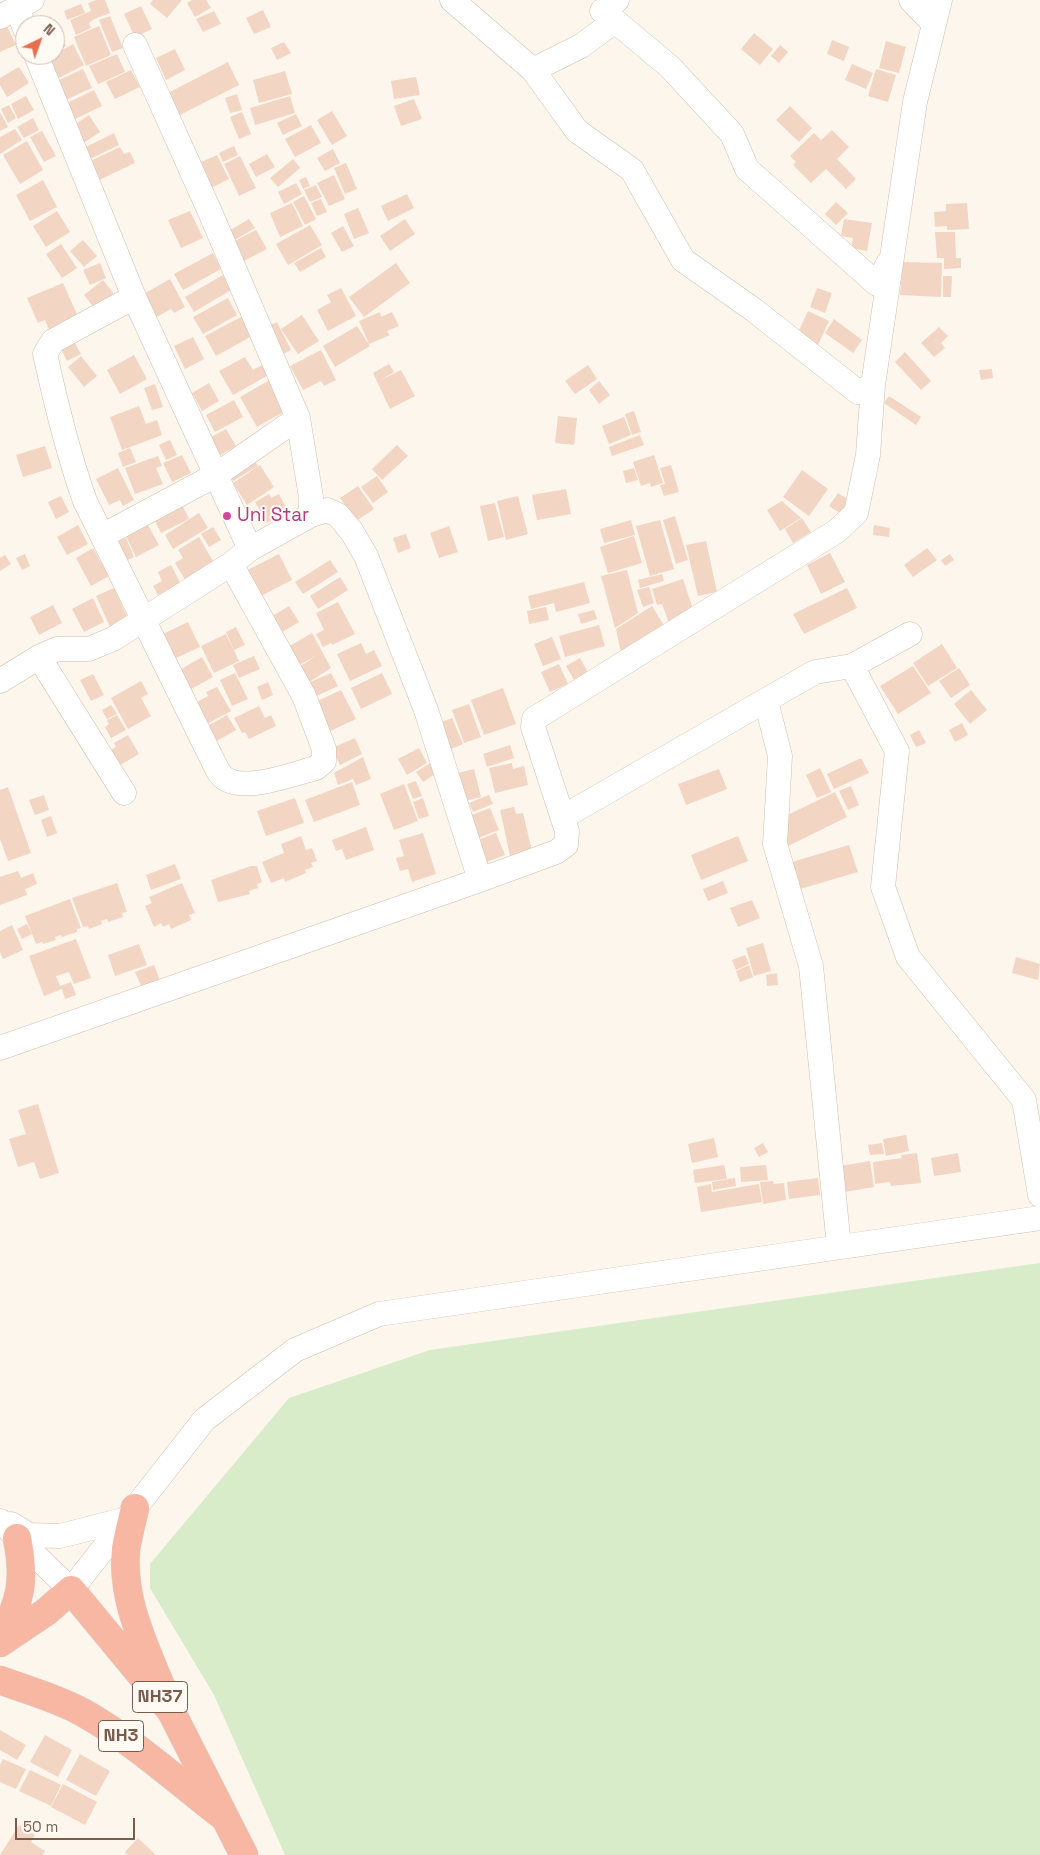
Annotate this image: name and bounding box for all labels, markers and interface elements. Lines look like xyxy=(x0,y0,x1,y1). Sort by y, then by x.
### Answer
north arrow xyxy=(15,15,65,65)
text: N xyxy=(40,20,59,39)
place label: Uni Star xyxy=(237,505,309,527)
marker: Uni Star xyxy=(221,510,233,522)
road number: NH37 xyxy=(132,1681,188,1712)
road number: NH3 xyxy=(98,1720,144,1752)
scale bar xyxy=(18,1808,138,1840)
text: 50 m xyxy=(23,1817,58,1836)

